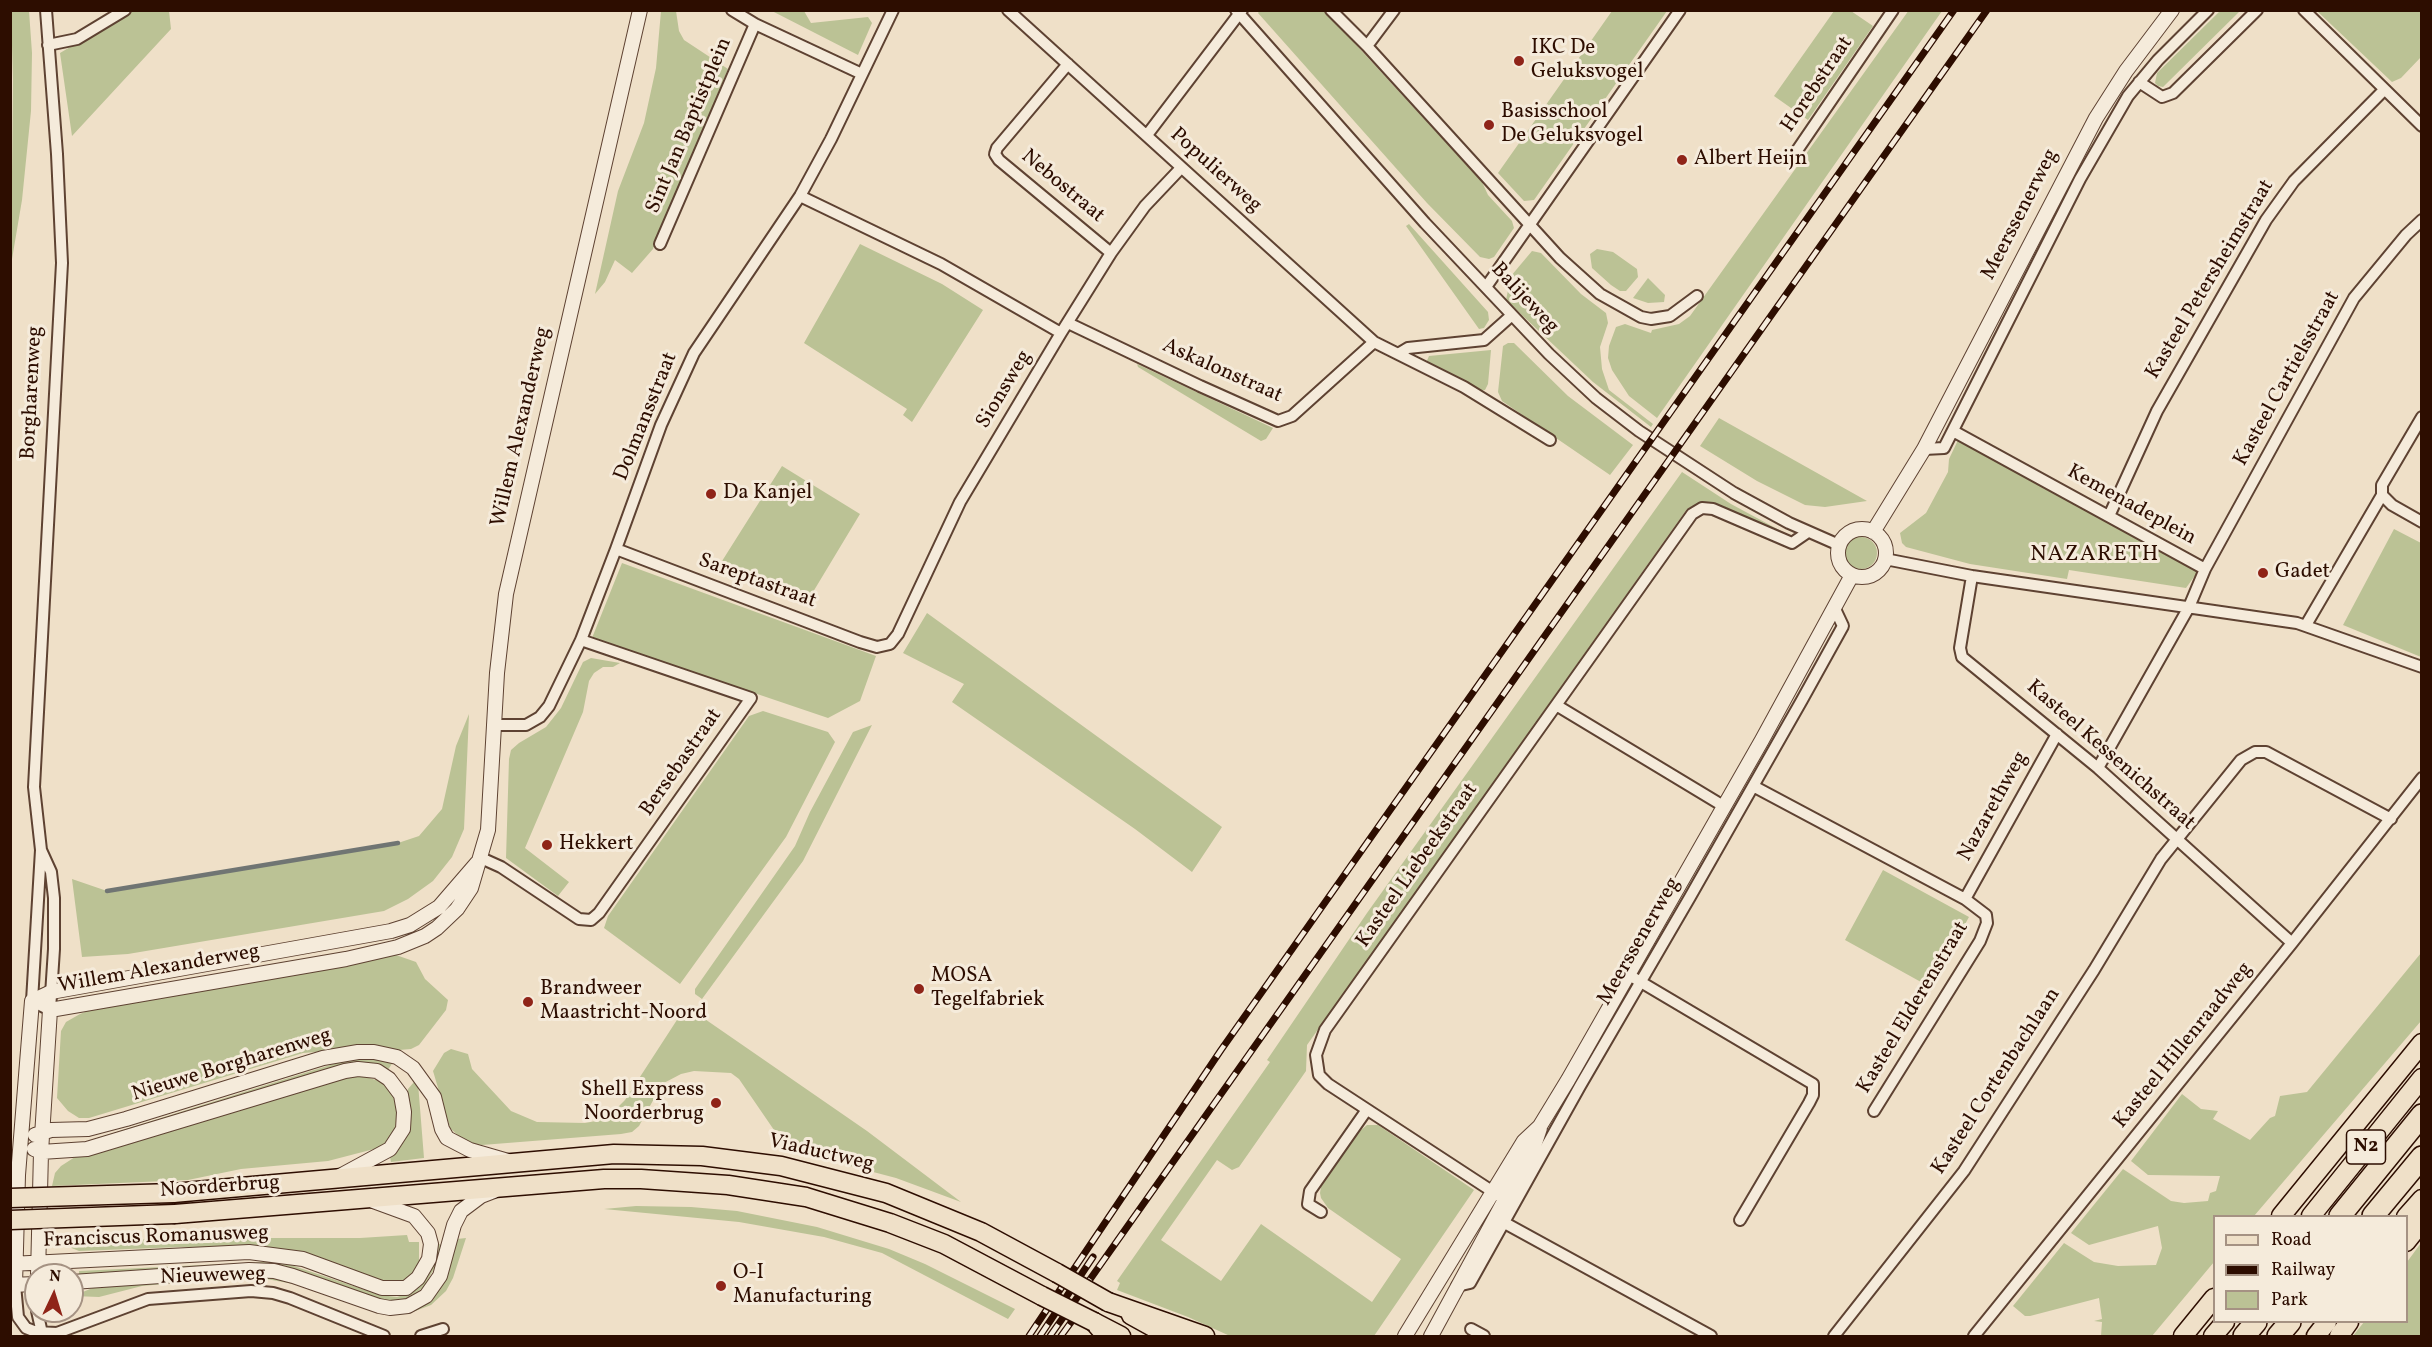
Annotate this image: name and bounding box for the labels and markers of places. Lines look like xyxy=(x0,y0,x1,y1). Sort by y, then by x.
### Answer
place label: IKC De Geluksvogel xyxy=(1531,36,1643,86)
marker: IKC De Geluksvogel xyxy=(1512,54,1526,68)
place label: Basisschool De Geluksvogel xyxy=(1501,100,1643,150)
marker: Basisschool De Geluksvogel xyxy=(1482,118,1496,132)
place label: Albert Heijn xyxy=(1694,147,1807,173)
marker: Albert Heijn xyxy=(1675,153,1689,167)
place label: Da Kanjel xyxy=(723,481,812,507)
marker: Da Kanjel xyxy=(704,487,718,501)
place label: Gadet xyxy=(2275,560,2330,586)
marker: Gadet xyxy=(2256,566,2270,580)
place label: Hekkert xyxy=(559,832,633,858)
marker: Hekkert xyxy=(540,838,554,852)
place label: MOSA Tegelfabriek xyxy=(931,964,1044,1014)
place label: Brandweer Maastricht-Noord xyxy=(540,977,707,1027)
marker: MOSA Tegelfabriek xyxy=(912,982,926,996)
marker: Brandweer Maastricht-Noord xyxy=(521,995,535,1009)
place label: Shell Express Noorderbrug xyxy=(581,1078,704,1128)
marker: Shell Express Noorderbrug xyxy=(709,1096,723,1110)
place label: O-I Manufacturing xyxy=(733,1261,872,1311)
marker: O-I Manufacturing xyxy=(714,1279,728,1293)

